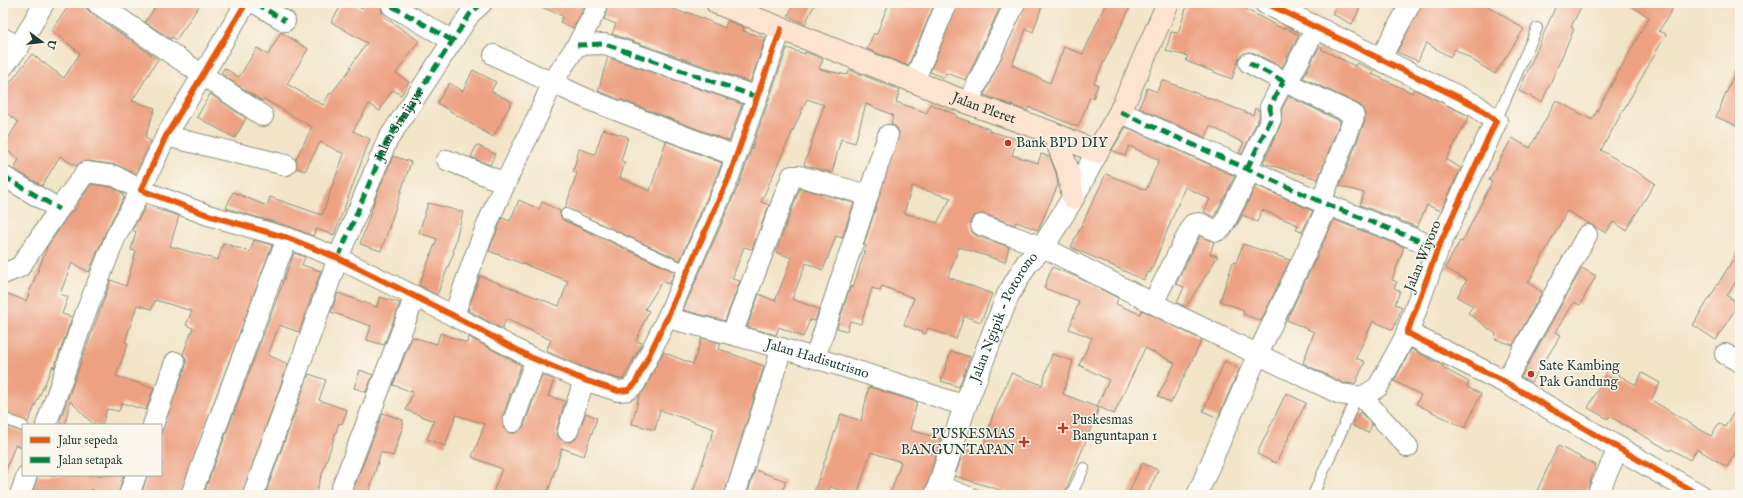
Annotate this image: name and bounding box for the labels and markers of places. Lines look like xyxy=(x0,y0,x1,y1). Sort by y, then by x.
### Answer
place label: Bank BPD DIY xyxy=(1016,134,1109,152)
marker: Bank BPD DIY xyxy=(1003,138,1013,148)
place label: Sate Kambing Pak Gandung xyxy=(1539,357,1620,391)
marker: Sate Kambing Pak Gandung xyxy=(1526,369,1536,379)
place label: Puskesmas Banguntapan 1 xyxy=(1072,411,1157,445)
marker: Puskesmas Banguntapan 1 xyxy=(1057,422,1069,434)
place label: PUSKESMAS BANGUNTAPAN xyxy=(901,425,1015,459)
marker: PUSKESMAS BANGUNTAPAN xyxy=(1018,436,1030,448)

